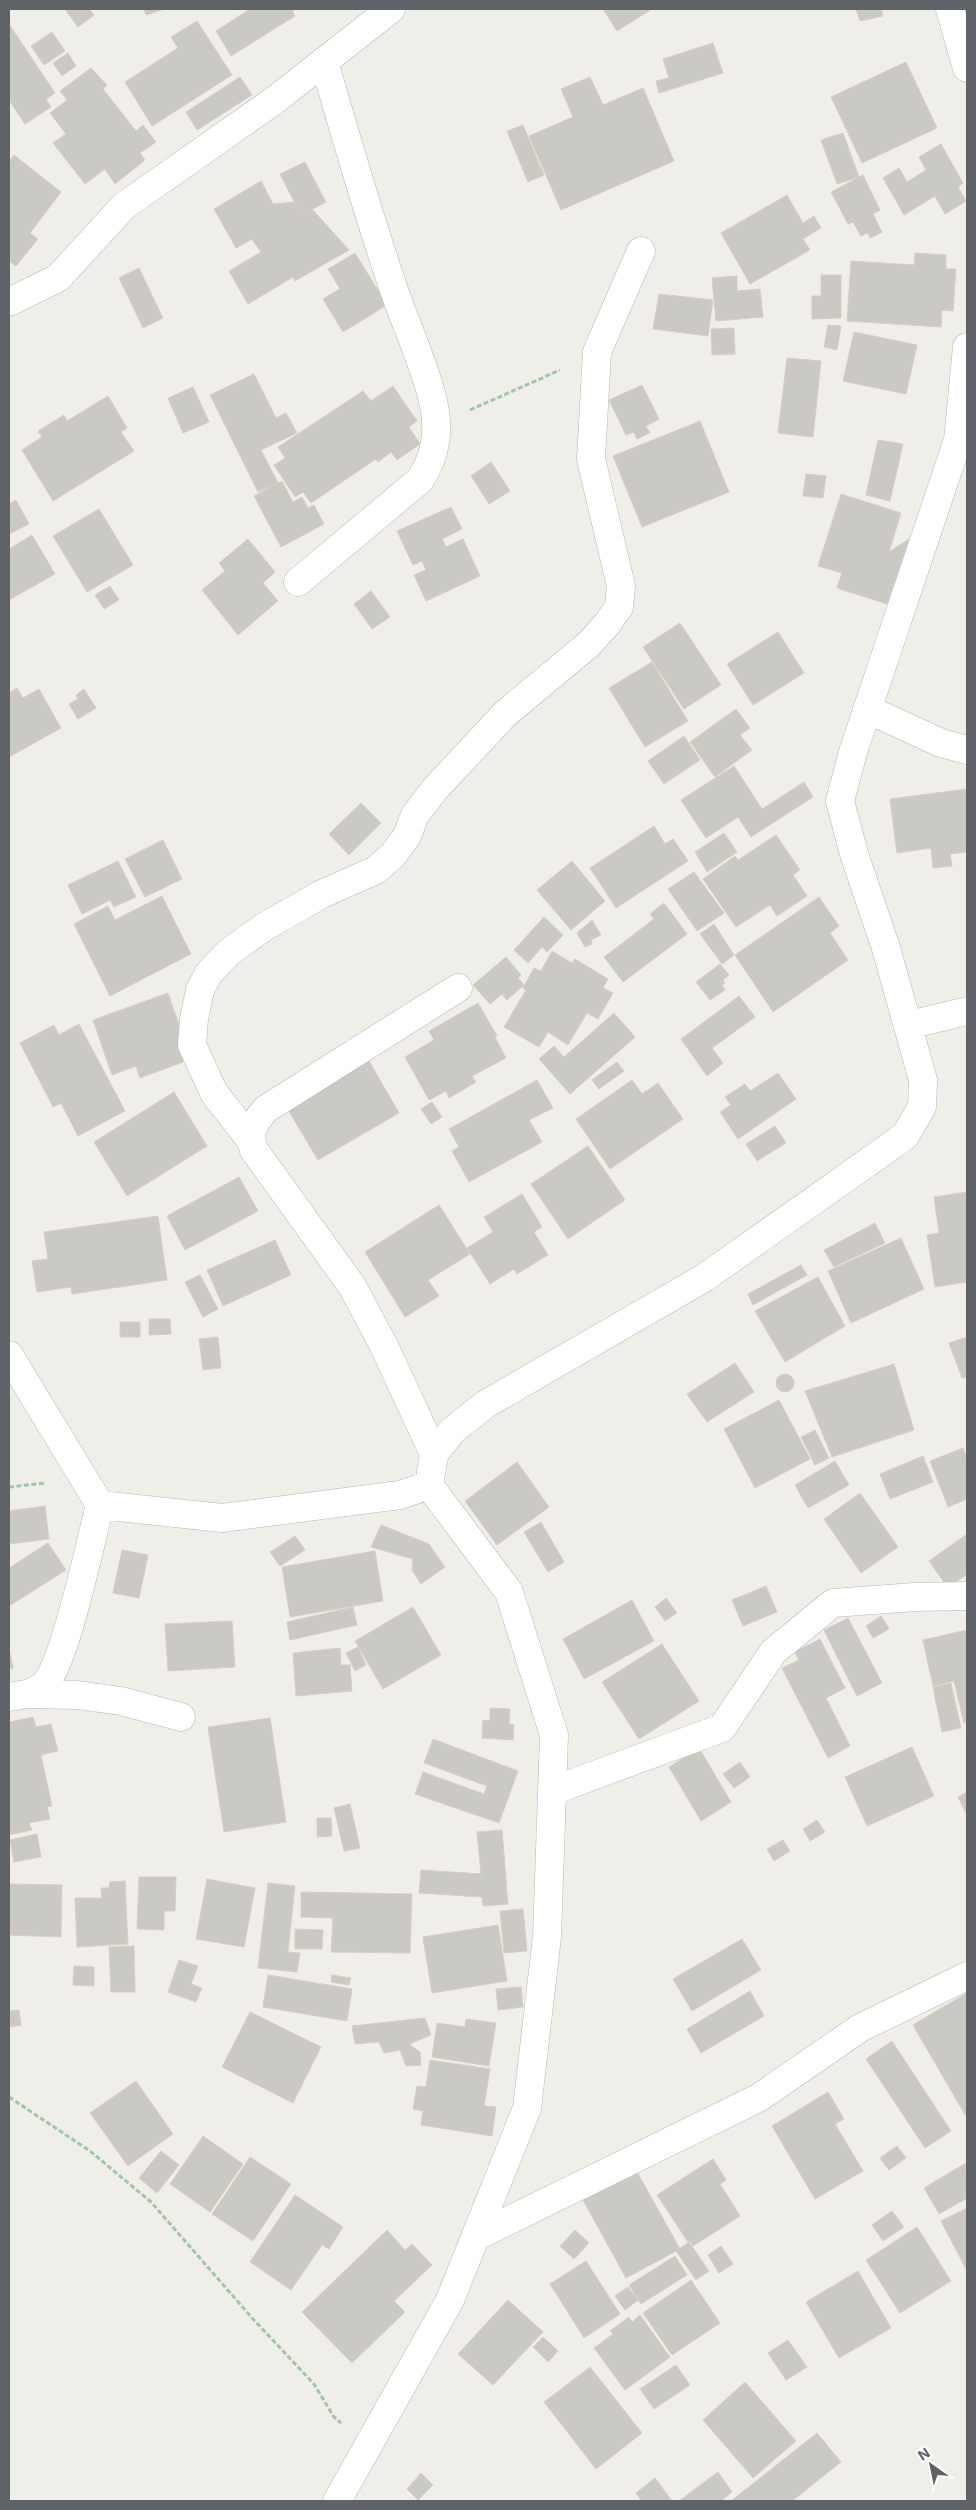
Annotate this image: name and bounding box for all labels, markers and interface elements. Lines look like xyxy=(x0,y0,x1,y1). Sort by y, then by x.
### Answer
north arrow xyxy=(906,2440,956,2490)
text: N xyxy=(915,2444,933,2464)

